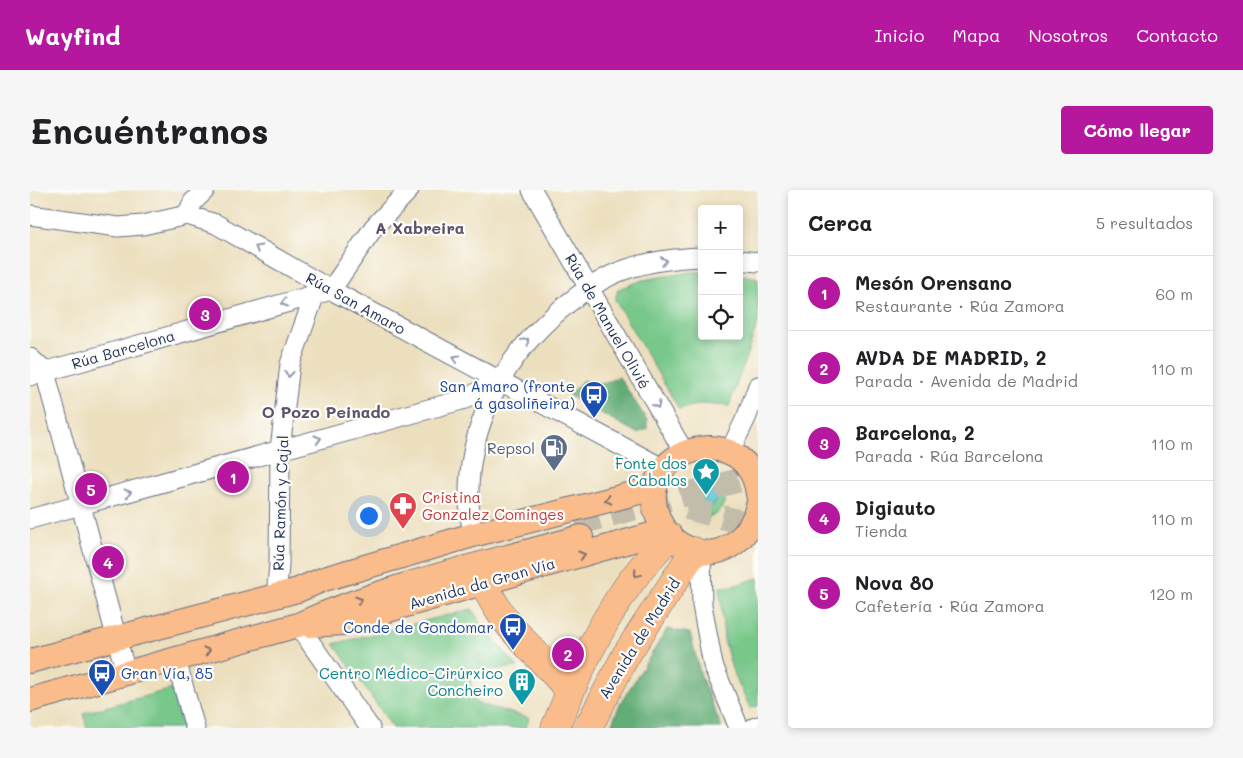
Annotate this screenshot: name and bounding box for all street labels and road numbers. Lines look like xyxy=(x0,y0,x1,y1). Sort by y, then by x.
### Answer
street label: Rúa de Manuel Olivié xyxy=(561,250,655,392)
street label: Rúa San Amaro xyxy=(303,267,409,339)
street label: Rúa Barcelona xyxy=(69,325,177,373)
street label: Rúa Ramón y Cajal xyxy=(268,435,292,571)
street label: Avenida da Gran Vía xyxy=(407,553,557,613)
street label: Avenida de Madrid xyxy=(594,574,684,702)

